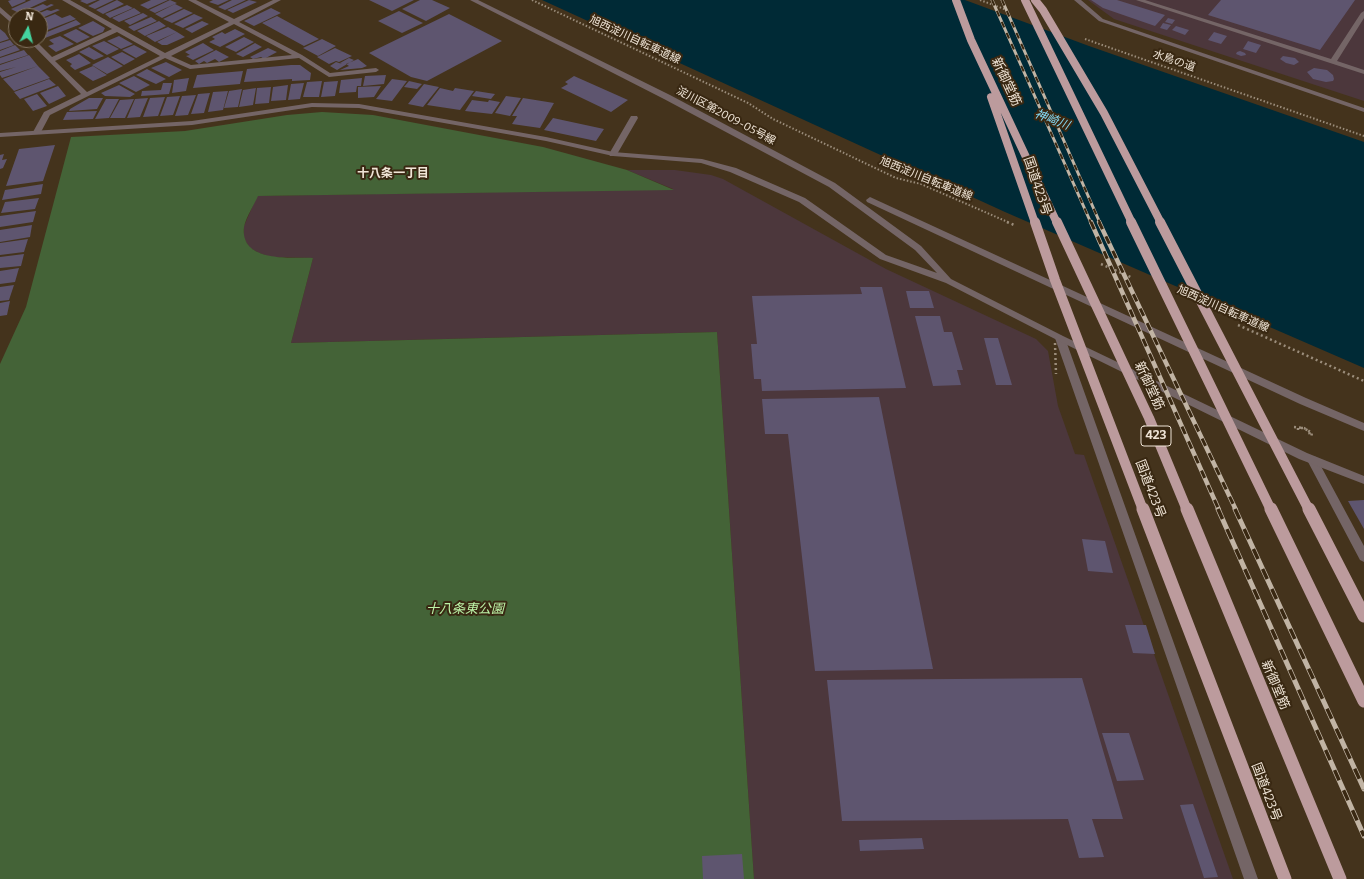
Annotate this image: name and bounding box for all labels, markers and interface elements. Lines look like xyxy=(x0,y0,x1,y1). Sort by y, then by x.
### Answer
north arrow xyxy=(8,8,48,48)
text: N xyxy=(24,10,34,24)
street label: 旭西淀川自転車道線 xyxy=(587,13,683,67)
street label: 水鳥の道 xyxy=(1151,48,1197,74)
street label: 新御堂筋 xyxy=(988,55,1024,109)
street label: 淀川区第2009-05号線 xyxy=(674,84,778,148)
water label: 神崎川 xyxy=(1033,107,1071,133)
street label: 旭西淀川自転車道線 xyxy=(878,154,974,204)
street label: 国道423号 xyxy=(1020,155,1054,217)
district label: 十八条一丁目 xyxy=(357,167,429,181)
street label: 旭西淀川自転車道線 xyxy=(1175,283,1271,335)
street label: 新御堂筋 xyxy=(1131,359,1167,413)
road number: 423 xyxy=(1141,426,1171,446)
street label: 国道423号 xyxy=(1132,458,1168,520)
park label: 十八条東公園 xyxy=(426,601,504,617)
street label: 新御堂筋 xyxy=(1258,658,1292,712)
street label: 国道423号 xyxy=(1248,761,1284,823)

